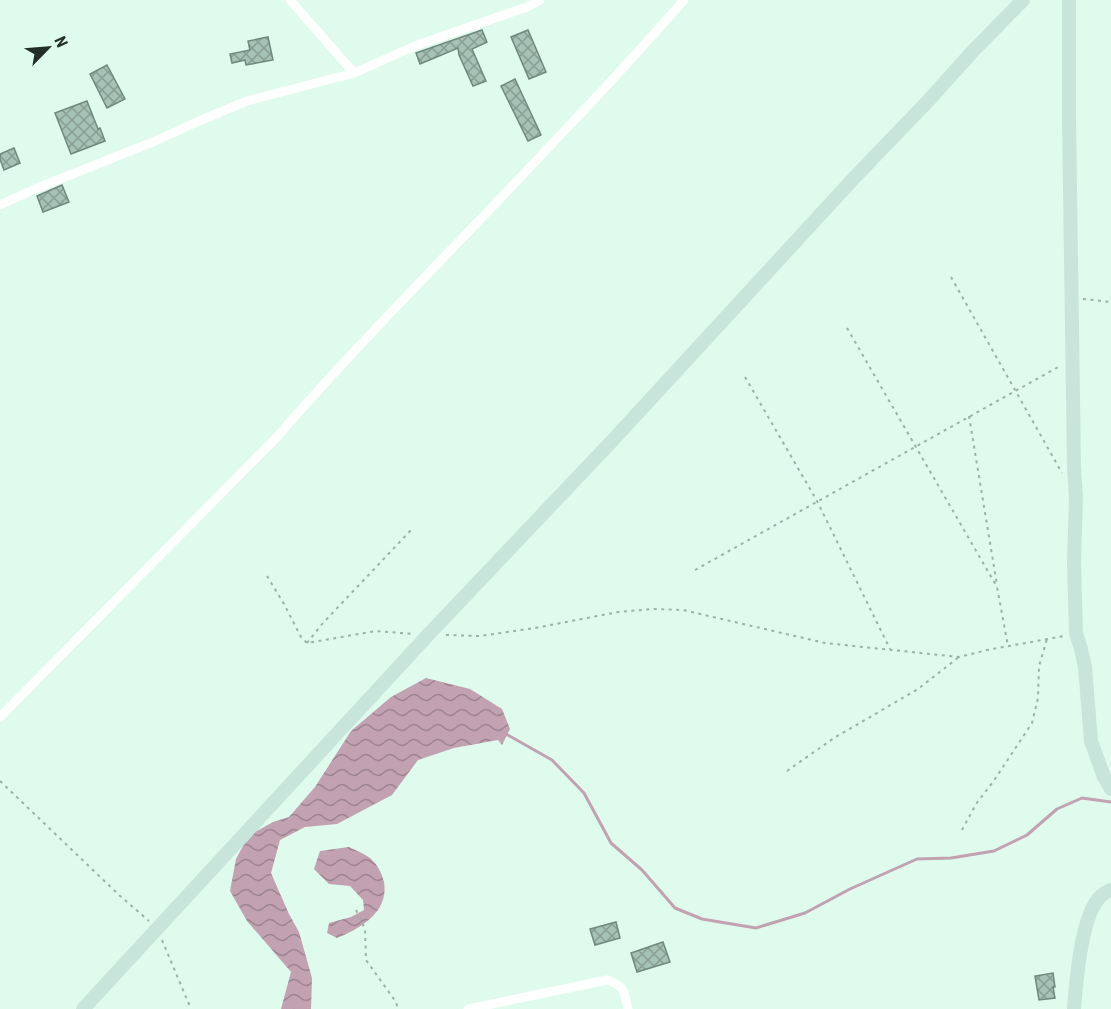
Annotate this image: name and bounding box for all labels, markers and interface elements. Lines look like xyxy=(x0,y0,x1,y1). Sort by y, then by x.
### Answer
north arrow xyxy=(18,18,78,78)
text: N xyxy=(50,33,72,50)

